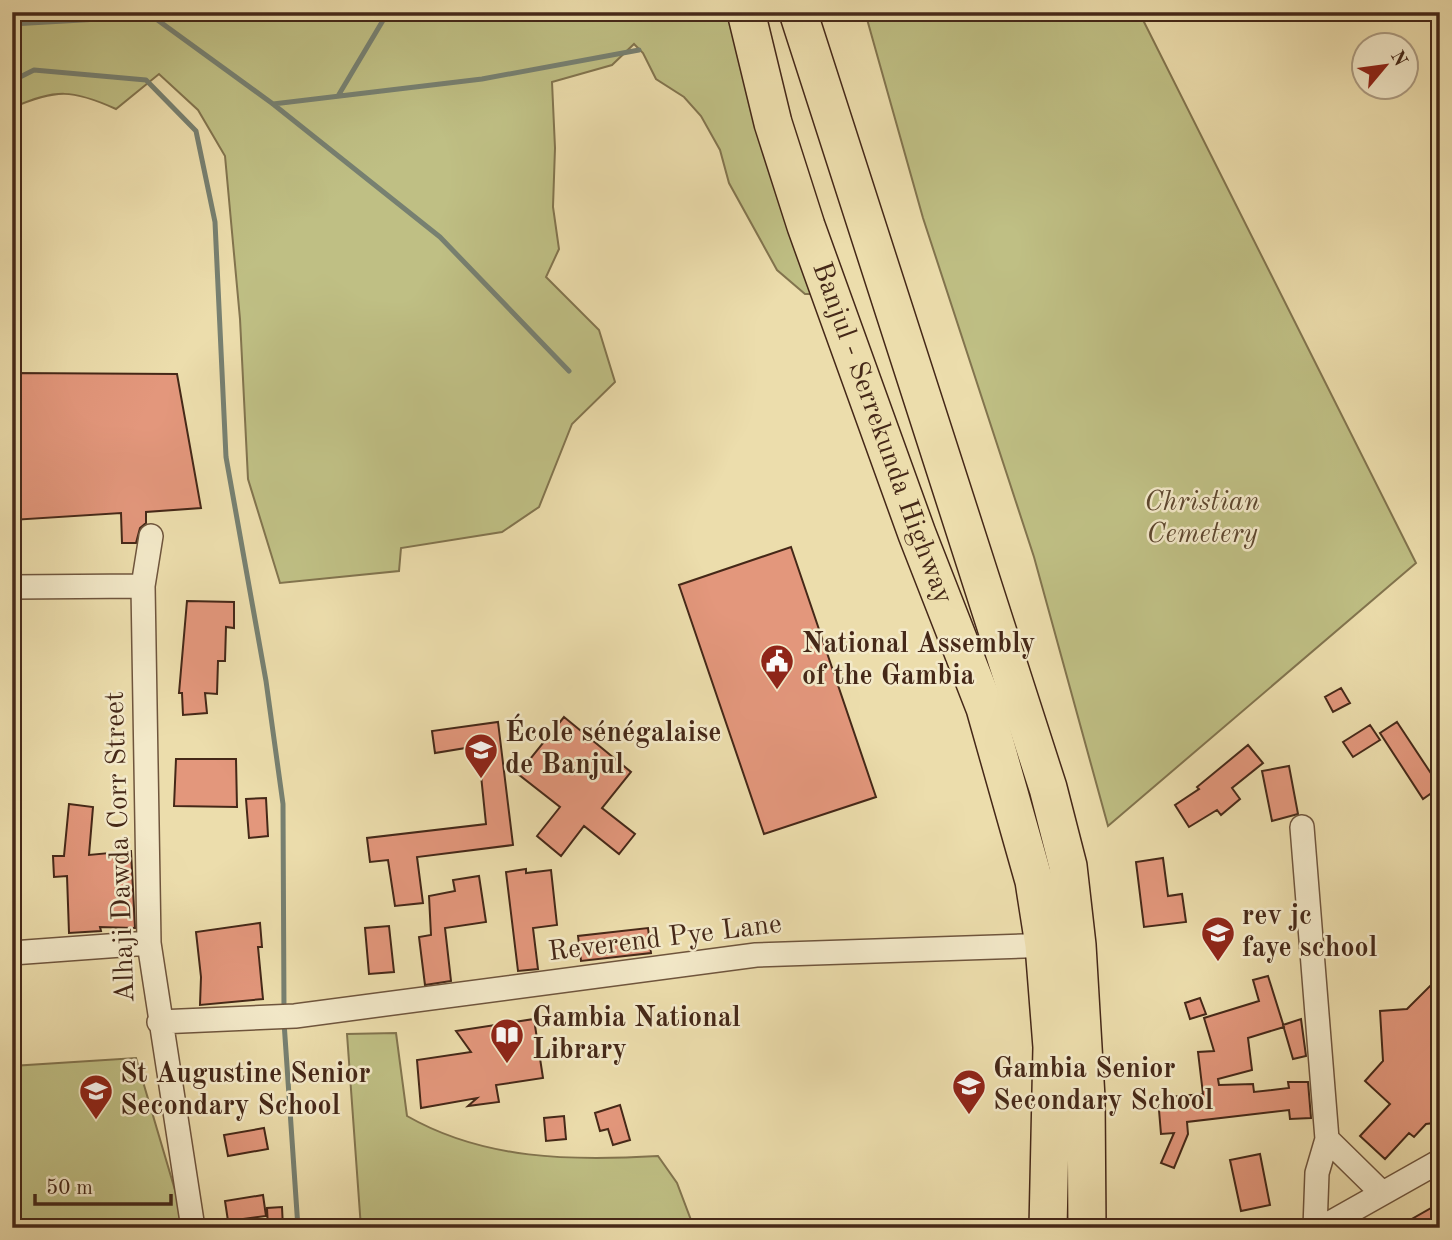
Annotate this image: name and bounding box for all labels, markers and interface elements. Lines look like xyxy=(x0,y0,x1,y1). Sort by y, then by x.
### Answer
north arrow xyxy=(1350,32,1420,102)
text: N xyxy=(1386,48,1410,70)
street label: Banjul - Serrekunda Highway xyxy=(806,259,957,608)
park label: Christian Cemetery xyxy=(1144,489,1260,549)
place label: National Assembly of the Gambia xyxy=(802,631,1035,691)
public building icon: National Assembly of the Gambia xyxy=(758,642,796,691)
street label: Alhaji Dawda Corr Street xyxy=(102,691,140,1003)
place label: École sénégalaise de Banjul xyxy=(505,713,721,780)
school or university icon: École sénégalaise de Banjul xyxy=(462,731,500,780)
place label: rev jc faye school xyxy=(1242,903,1378,963)
street label: Reverend Pye Lane xyxy=(547,911,783,967)
school or university icon: rev jc faye school xyxy=(1199,914,1237,963)
place label: Gambia National Library xyxy=(532,1005,741,1065)
library icon: Gambia National Library xyxy=(488,1016,526,1065)
place label: Gambia Senior Secondary School xyxy=(993,1056,1214,1116)
place label: St Augustine Senior Secondary School xyxy=(120,1061,371,1121)
school or university icon: Gambia Senior Secondary School xyxy=(950,1067,988,1116)
school or university icon: St Augustine Senior Secondary School xyxy=(77,1072,115,1121)
scale bar xyxy=(35,1163,172,1207)
text: 50 m xyxy=(46,1178,93,1199)

